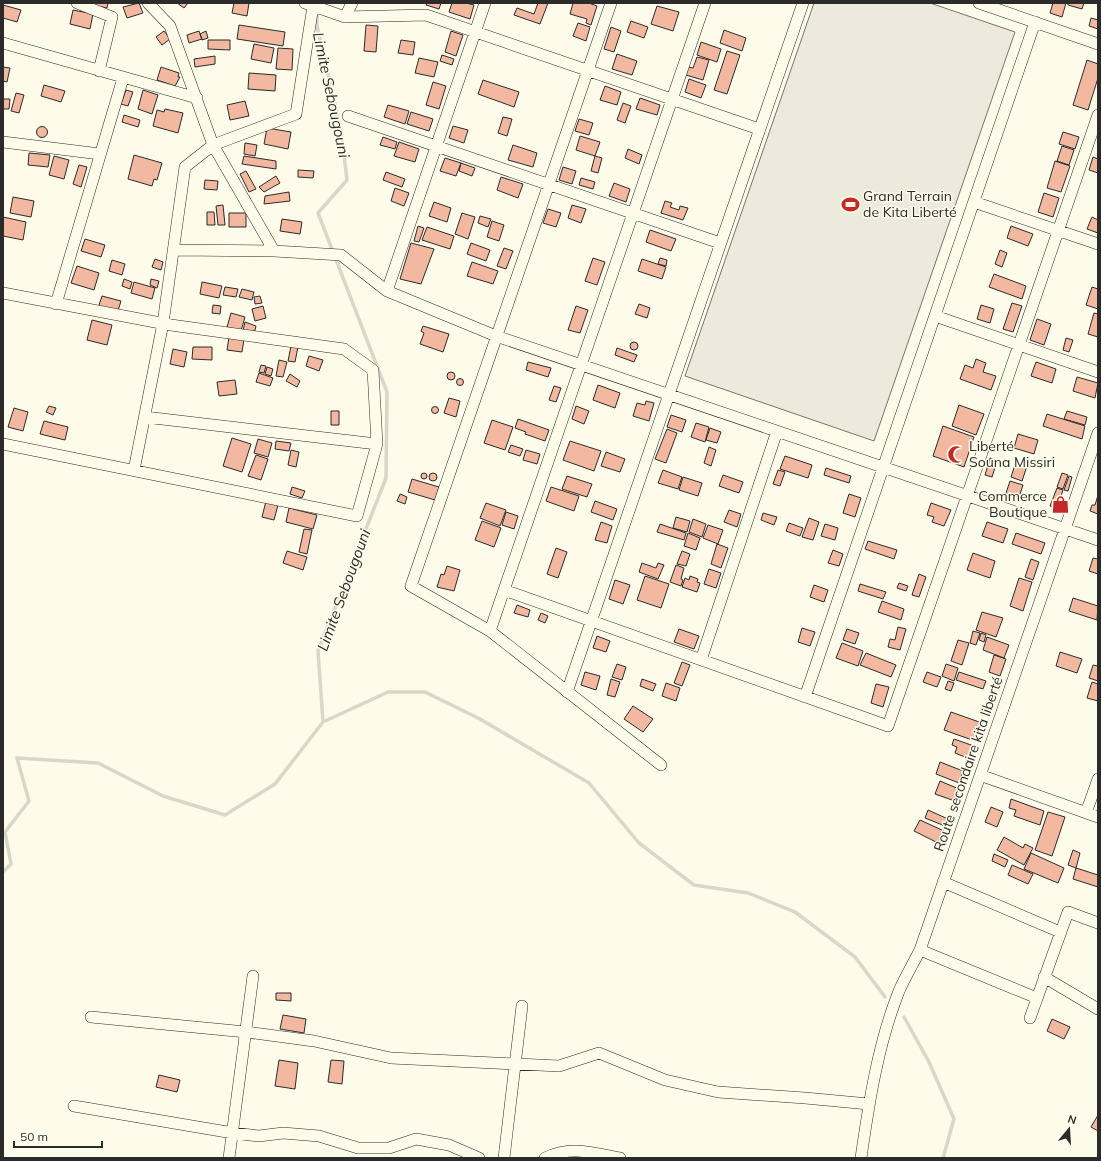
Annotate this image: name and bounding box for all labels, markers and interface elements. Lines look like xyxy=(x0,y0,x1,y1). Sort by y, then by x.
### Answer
water label: Limite Sebougouni xyxy=(309,30,354,160)
place label: Grand Terrain de Kita Liberté xyxy=(863,187,957,221)
sports icon: Grand Terrain de Kita Liberté xyxy=(840,194,860,214)
place label: Liberté Souna Missiri xyxy=(969,437,1055,471)
mosque icon: Liberté Souna Missiri xyxy=(946,444,966,464)
place label: Commerce Boutique xyxy=(978,487,1047,521)
shop icon: Commerce Boutique xyxy=(1050,494,1070,514)
water label: Limite Sebougouni xyxy=(313,526,375,653)
street label: Route secondaire kita liberté xyxy=(930,674,1006,854)
north arrow xyxy=(1049,1109,1089,1149)
text: N xyxy=(1066,1112,1078,1127)
scale bar xyxy=(14,1123,102,1149)
text: 50 m xyxy=(20,1129,48,1144)

